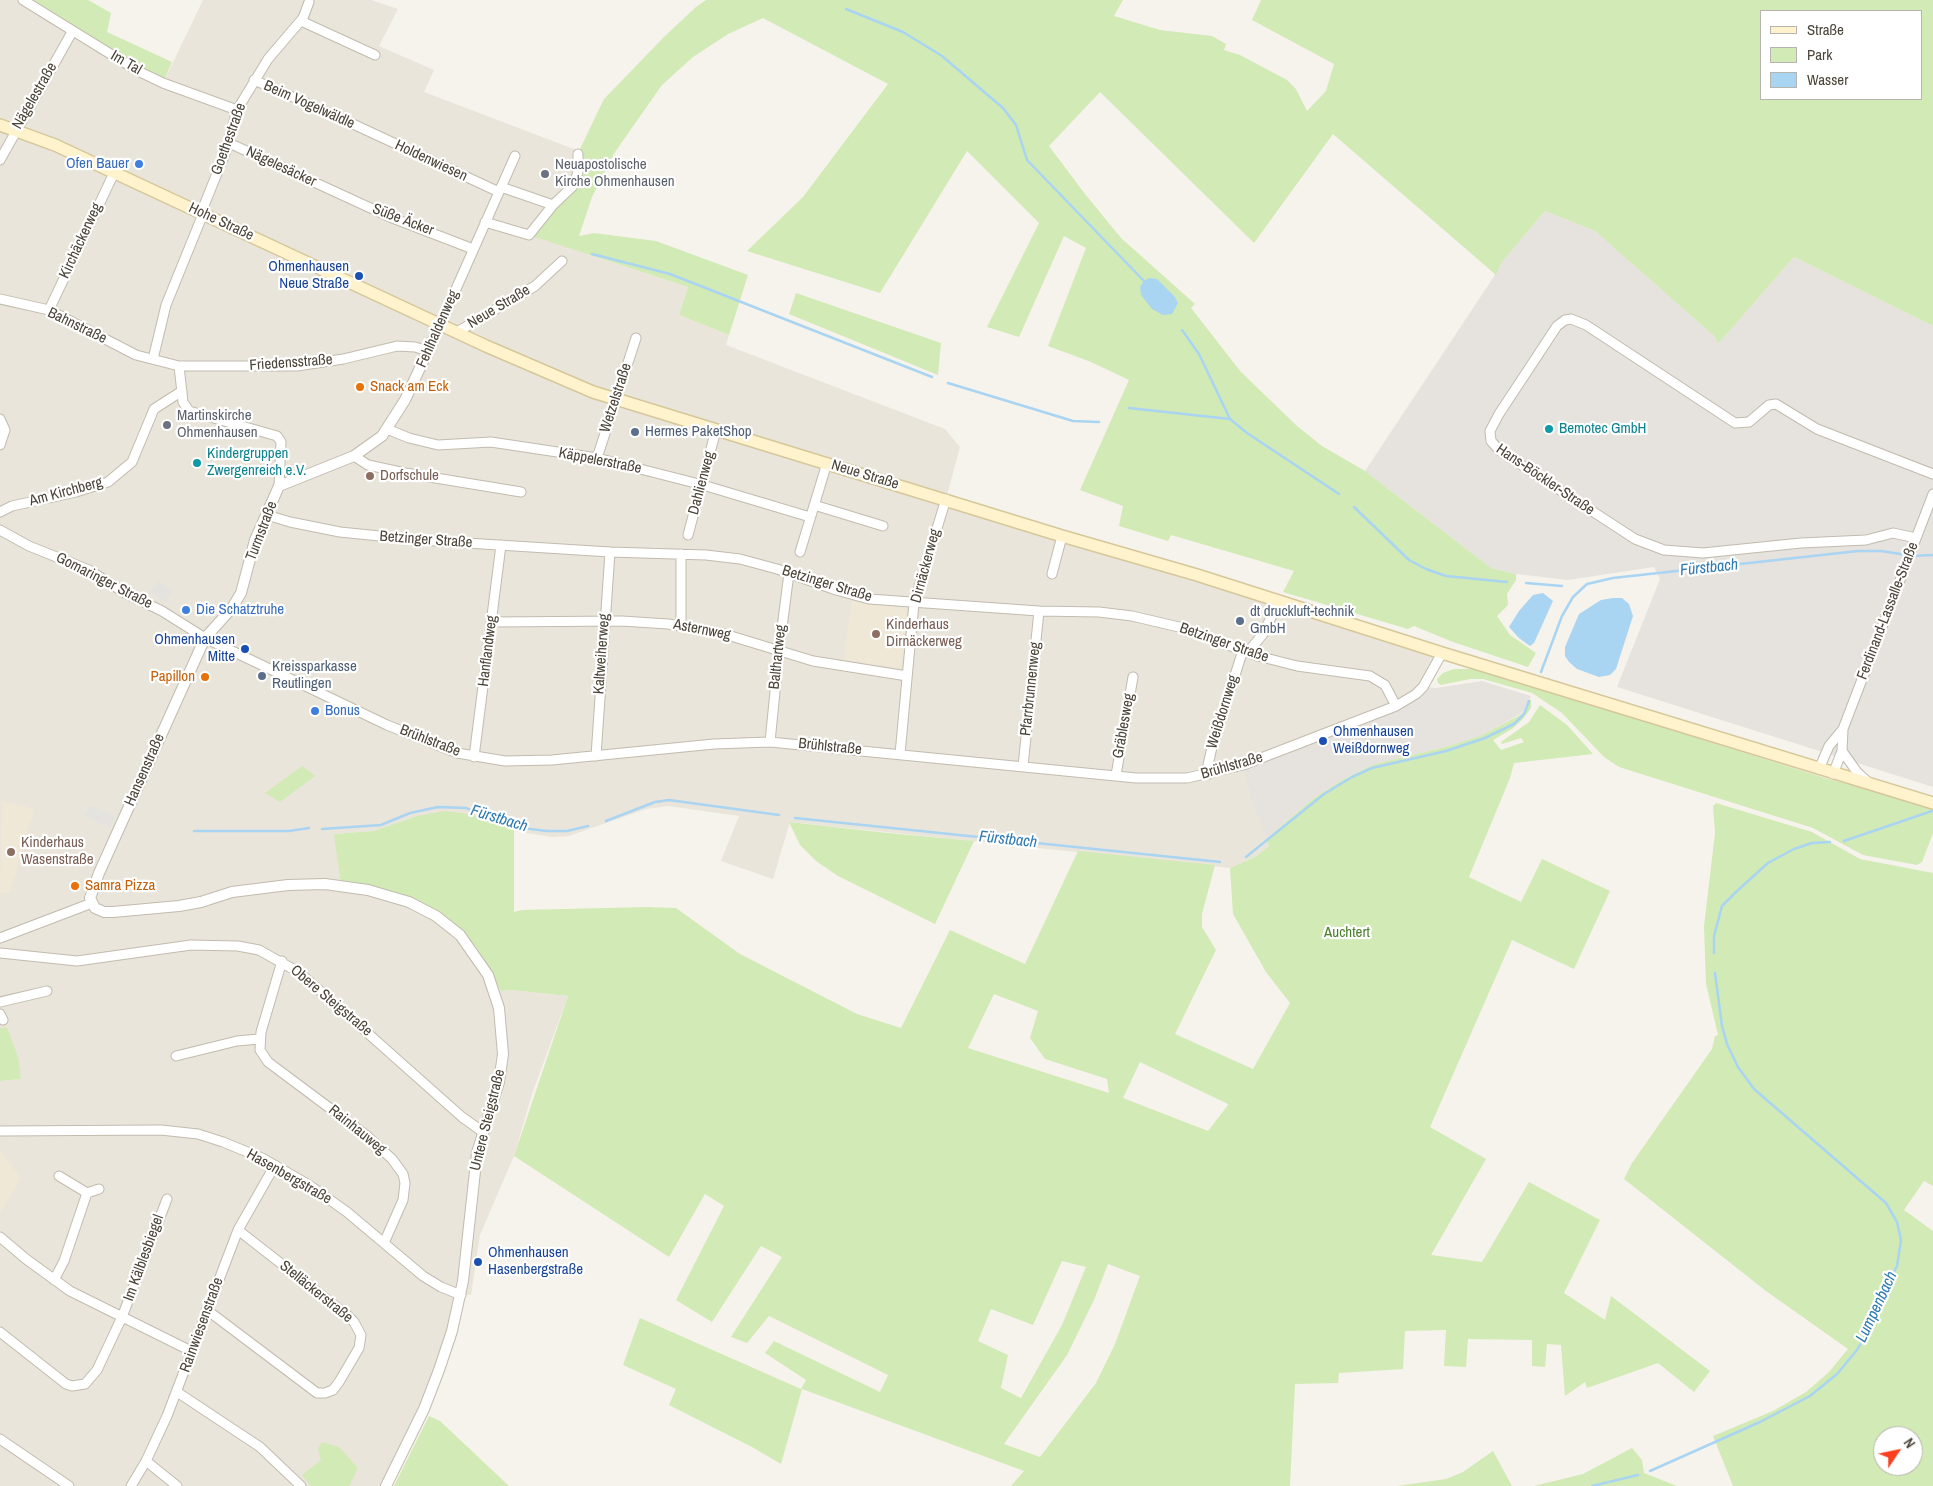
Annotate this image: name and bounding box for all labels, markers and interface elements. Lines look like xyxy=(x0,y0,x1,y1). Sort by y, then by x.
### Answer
legend xyxy=(1760,10,1923,100)
text: Straße xyxy=(1807,19,1844,40)
text: Park xyxy=(1807,44,1832,65)
street label: Im Tal xyxy=(107,47,145,79)
street label: Nägelestraße xyxy=(9,60,61,132)
text: Wasser xyxy=(1807,69,1848,90)
street label: Beim Vogelwäldle xyxy=(261,77,357,133)
street label: Goethestraße xyxy=(208,101,250,177)
street label: Holdenwiesen xyxy=(392,136,470,186)
street label: Nägelesäcker xyxy=(243,143,319,191)
place label: Ofen Bauer xyxy=(66,155,129,173)
place label: Neuapostolische Kirche Ohmenhausen xyxy=(555,156,675,191)
marker: Ofen Bauer xyxy=(133,158,145,170)
marker: Neuapostolische Kirche Ohmenhausen xyxy=(539,168,551,180)
street label: Hohe Straße xyxy=(186,199,256,245)
street label: Kirchäckerweg xyxy=(56,200,106,282)
street label: Süße Äcker xyxy=(370,200,436,240)
place label: Ohmenhausen Neue Straße xyxy=(268,258,349,293)
marker: Ohmenhausen Neue Straße xyxy=(353,270,365,282)
street label: Neue Straße xyxy=(464,281,534,333)
street label: Fehlhaldenweg xyxy=(413,288,463,370)
street label: Bahnstraße xyxy=(44,304,110,348)
street label: Friedensstraße xyxy=(249,351,333,375)
street label: Wetzelstraße xyxy=(596,361,636,435)
place label: Snack am Eck xyxy=(370,378,449,396)
marker: Snack am Eck xyxy=(354,381,366,393)
place label: Martinskirche Ohmenhausen xyxy=(177,407,258,442)
marker: Martinskirche Ohmenhausen xyxy=(161,419,173,431)
place label: Bemotec GmbH xyxy=(1559,420,1646,438)
place label: Hermes PaketShop xyxy=(645,423,752,441)
marker: Bemotec GmbH xyxy=(1543,423,1555,435)
marker: Hermes PaketShop xyxy=(629,426,641,438)
street label: Hans-Böckler-Straße xyxy=(1492,440,1598,520)
street label: Käppelerstraße xyxy=(557,444,643,478)
place label: Kindergruppen Zwergenreich e.V. xyxy=(207,445,306,480)
street label: Dahlienweg xyxy=(685,449,719,517)
street label: Neue Straße xyxy=(829,456,901,494)
marker: Kindergruppen Zwergenreich e.V. xyxy=(191,457,203,469)
place label: Dorfschule xyxy=(380,467,439,485)
marker: Dorfschule xyxy=(364,470,376,482)
street label: Am Kirchberg xyxy=(27,474,105,510)
street label: Turmstraße xyxy=(242,499,282,563)
street label: Dirnäckerweg xyxy=(907,527,945,605)
street label: Betzinger Straße xyxy=(379,528,473,552)
street label: Ferdinand-Lassalle-Straße xyxy=(1853,540,1923,682)
street label: Gomaringer Straße xyxy=(53,549,155,613)
water label: Fürstbach xyxy=(1679,555,1739,581)
street label: Betzinger Straße xyxy=(780,562,874,606)
place label: Die Schatztruhe xyxy=(196,601,284,619)
place label: dt druckluft-technik GmbH xyxy=(1250,603,1354,638)
marker: Die Schatztruhe xyxy=(180,604,192,616)
street label: Kaltweiherweg xyxy=(590,613,614,695)
street label: Hanflandweg xyxy=(475,614,501,688)
marker: dt druckluft-technik GmbH xyxy=(1234,615,1246,627)
street label: Asternweg xyxy=(672,616,732,644)
place label: Kinderhaus Dirnäckerweg xyxy=(886,616,962,651)
street label: Betzinger Straße xyxy=(1177,619,1271,667)
street label: Balthartweg xyxy=(766,624,790,690)
marker: Kinderhaus Dirnäckerweg xyxy=(870,628,882,640)
place label: Ohmenhausen Mitte xyxy=(154,631,235,666)
street label: Pfarrbrunnenweg xyxy=(1017,641,1045,737)
marker: Ohmenhausen Mitte xyxy=(239,643,251,655)
place label: Kreissparkasse Reutlingen xyxy=(272,658,357,693)
place label: Papillon xyxy=(151,668,195,686)
marker: Kreissparkasse Reutlingen xyxy=(256,670,268,682)
marker: Papillon xyxy=(199,671,211,683)
street label: Weißdornweg xyxy=(1203,673,1243,751)
street label: Gräblesweg xyxy=(1109,692,1139,760)
place label: Bonus xyxy=(325,702,360,720)
marker: Bonus xyxy=(309,705,321,717)
street label: Brühlstraße xyxy=(397,721,463,761)
place label: Ohmenhausen Weißdornweg xyxy=(1333,723,1414,758)
street label: Hansenstraße xyxy=(121,731,169,809)
street label: Brühlstraße xyxy=(797,735,863,759)
marker: Ohmenhausen Weißdornweg xyxy=(1317,735,1329,747)
street label: Brühlstraße xyxy=(1199,749,1265,783)
water label: Fürstbach xyxy=(468,801,530,837)
water label: Fürstbach xyxy=(978,827,1038,853)
place label: Kinderhaus Wasenstraße xyxy=(21,834,94,869)
marker: Kinderhaus Wasenstraße xyxy=(5,846,17,858)
place label: Samra Pizza xyxy=(85,877,155,895)
marker: Samra Pizza xyxy=(69,880,81,892)
park label: Auchtert xyxy=(1324,924,1370,942)
street label: Obere Steigstraße xyxy=(286,962,376,1040)
street label: Untere Steigstraße xyxy=(467,1067,509,1173)
street label: Rainhauweg xyxy=(325,1101,389,1159)
street label: Hasenbergstraße xyxy=(243,1145,335,1209)
street label: Im Kälblesbiegel xyxy=(120,1212,168,1304)
place label: Ohmenhausen Hasenbergstraße xyxy=(488,1244,583,1279)
marker: Ohmenhausen Hasenbergstraße xyxy=(472,1256,484,1268)
street label: Stelläckerstraße xyxy=(276,1257,356,1327)
water label: Lumpenbach xyxy=(1852,1269,1902,1345)
street label: Rainwiesenstraße xyxy=(176,1275,228,1375)
north arrow xyxy=(1873,1426,1923,1476)
text: N xyxy=(1900,1435,1919,1452)

